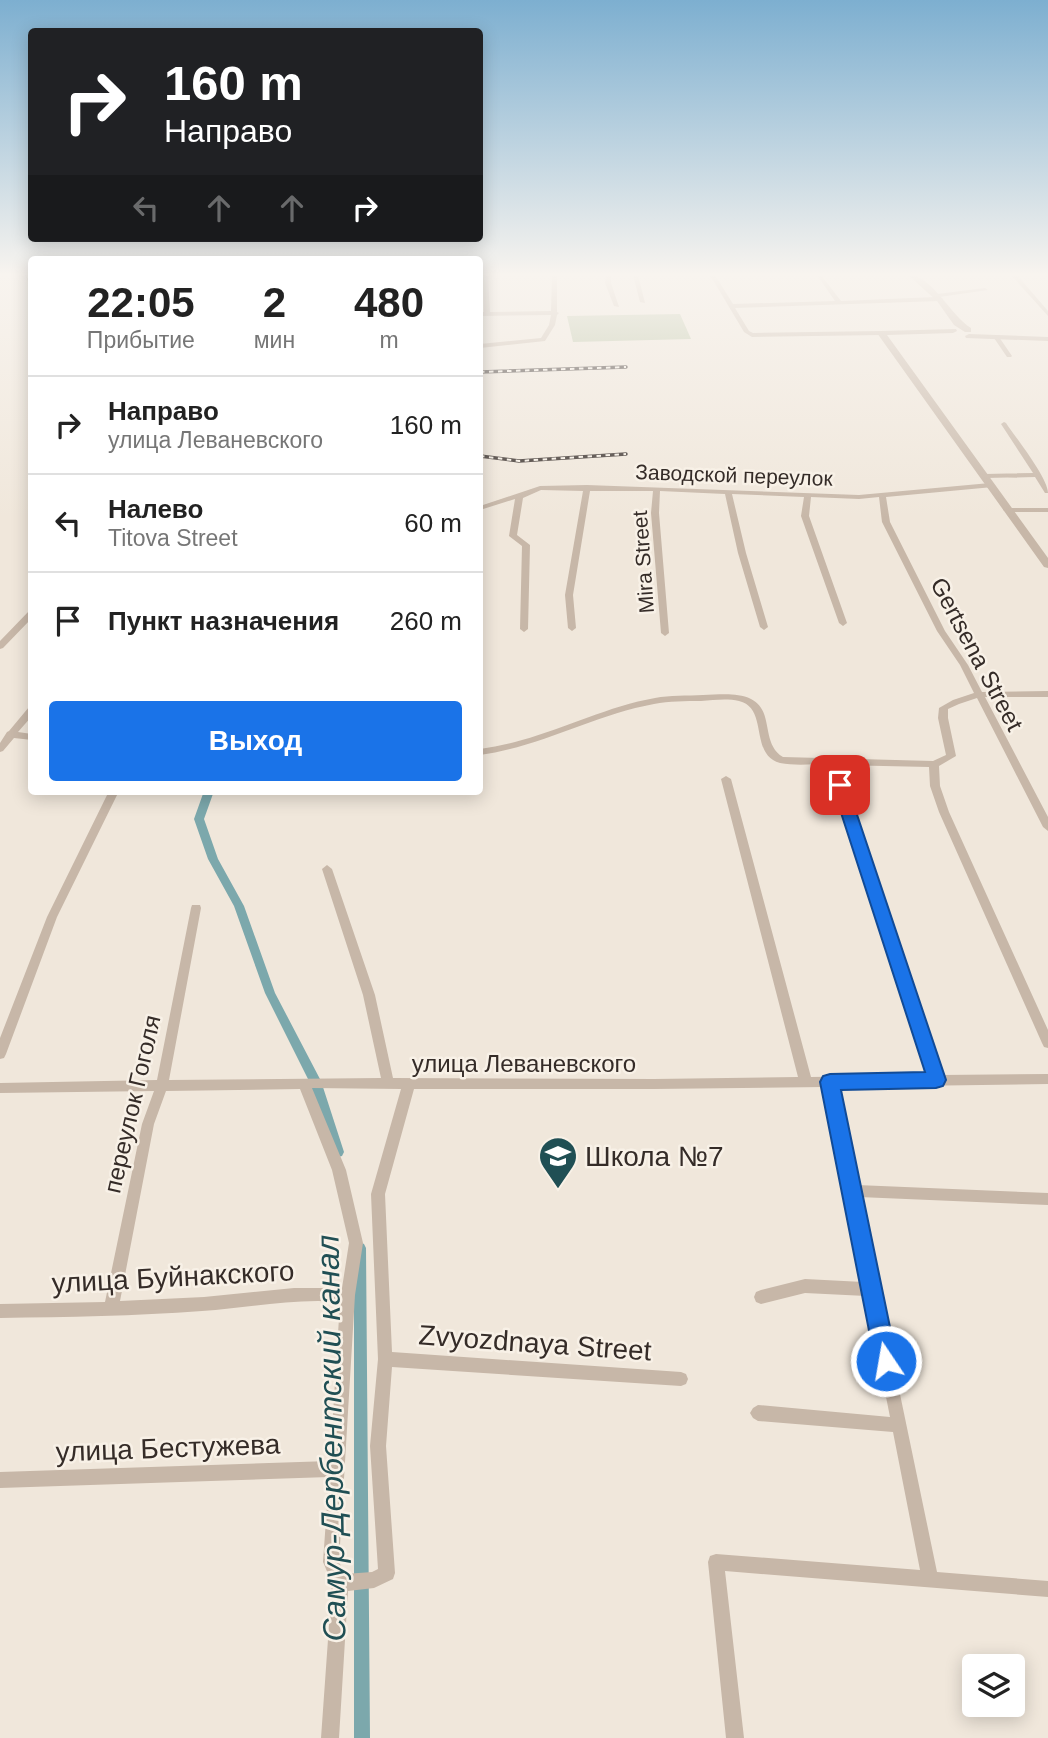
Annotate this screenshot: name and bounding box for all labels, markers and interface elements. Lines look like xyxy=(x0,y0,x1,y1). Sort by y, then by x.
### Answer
icon: right xyxy=(49,56,140,147)
text: 160 m xyxy=(164,56,303,110)
text: Направо xyxy=(164,113,292,149)
icon: left xyxy=(127,189,165,227)
icon: ahead xyxy=(200,189,238,227)
icon: ahead xyxy=(273,189,311,227)
icon: right xyxy=(346,189,384,227)
text: 22:05 xyxy=(87,279,195,326)
text: 2 xyxy=(263,279,286,326)
text: 480 xyxy=(354,279,424,326)
text: Прибытие xyxy=(87,327,195,353)
text: мин xyxy=(254,327,295,353)
text: m xyxy=(379,327,399,353)
text: Направо xyxy=(108,396,219,426)
icon: right xyxy=(49,406,87,444)
text: 160 m xyxy=(390,410,462,440)
text: улица Леваневского xyxy=(108,427,323,453)
street label: Заводской переулок xyxy=(635,460,834,490)
text: Налево xyxy=(108,494,203,524)
icon: left xyxy=(49,504,87,542)
text: 60 m xyxy=(404,508,462,538)
street label: Mira Street xyxy=(628,510,658,614)
text: Titova Street xyxy=(108,525,238,551)
street label: Gertsena Street xyxy=(925,573,1029,735)
icon: arrive xyxy=(49,602,87,640)
text: Пункт назначения xyxy=(108,606,339,636)
text: 260 m xyxy=(390,606,462,636)
button: Выход xyxy=(49,701,462,781)
pin xyxy=(810,755,870,815)
icon: arrive xyxy=(821,766,859,804)
street label: переулок Гоголя xyxy=(98,1012,166,1196)
street label: улица Леваневского xyxy=(412,1050,636,1077)
school or university icon: Школа №7 xyxy=(537,1135,579,1190)
place label: Школа №7 xyxy=(585,1141,723,1172)
water label: Самур-Дербентский канал xyxy=(309,1234,353,1642)
street label: улица Буйнакского xyxy=(51,1255,295,1299)
street label: Zvyozdnaya Street xyxy=(417,1319,653,1367)
position arrow xyxy=(849,1324,923,1398)
street label: улица Бестужева xyxy=(55,1429,281,1467)
map controls xyxy=(962,1654,1025,1717)
button: layers xyxy=(962,1654,1025,1717)

